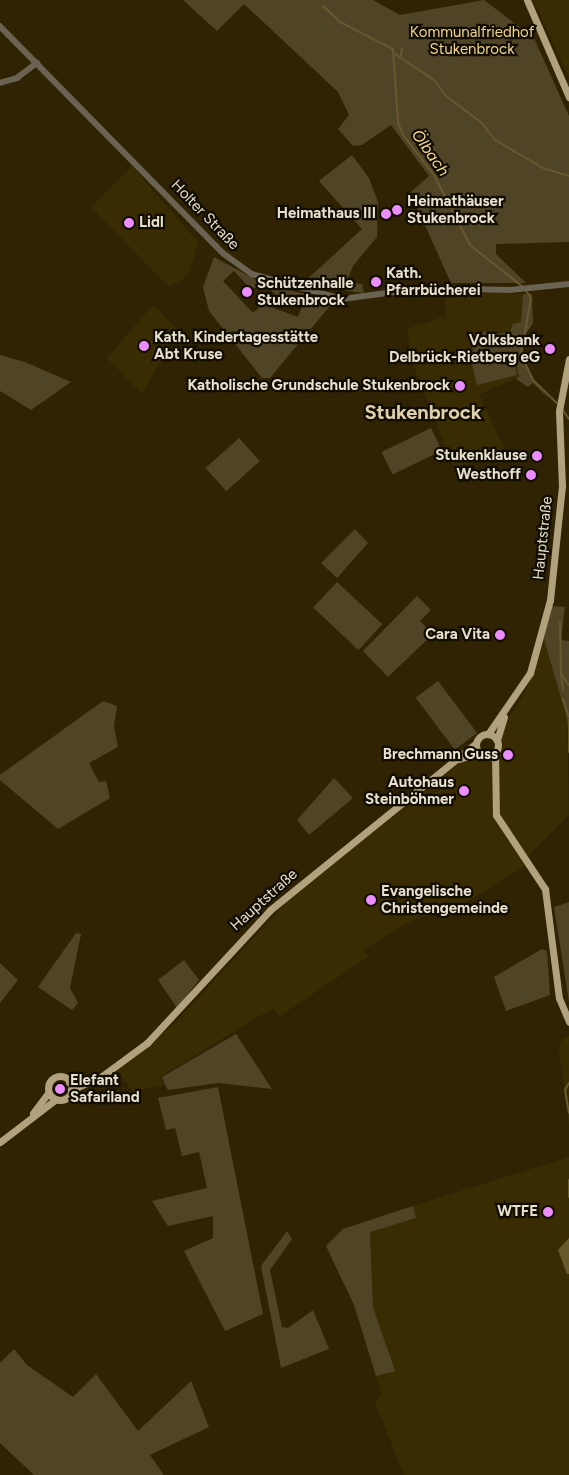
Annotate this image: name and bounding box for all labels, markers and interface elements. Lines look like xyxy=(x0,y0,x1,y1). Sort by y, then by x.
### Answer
park label: Kommunalfriedhof Stukenbrock xyxy=(410,23,534,58)
water label: Ölbach xyxy=(407,126,453,180)
street label: Holter Straße xyxy=(167,176,243,254)
place label: Heimathäuser Stukenbrock xyxy=(407,192,504,227)
marker: Heimathäuser Stukenbrock xyxy=(391,204,403,216)
place label: Heimathaus III xyxy=(277,205,376,223)
marker: Heimathaus III xyxy=(380,208,392,220)
place label: Lidl xyxy=(139,214,164,232)
marker: Lidl xyxy=(123,217,135,229)
place label: Kath. Pfarrbücherei xyxy=(386,264,481,299)
place label: Schützenhalle Stukenbrock xyxy=(257,274,354,309)
marker: Kath. Pfarrbücherei xyxy=(370,276,382,288)
marker: Schützenhalle Stukenbrock xyxy=(241,286,253,298)
place label: Kath. Kindertagesstätte Abt Kruse xyxy=(154,328,318,363)
place label: Volksbank Delbrück-Rietberg eG xyxy=(389,331,540,366)
marker: Kath. Kindertagesstätte Abt Kruse xyxy=(138,340,150,352)
marker: Volksbank Delbrück-Rietberg eG xyxy=(544,343,556,355)
place label: Katholische Grundschule Stukenbrock xyxy=(188,377,450,395)
marker: Katholische Grundschule Stukenbrock xyxy=(454,380,466,392)
district label: Stukenbrock xyxy=(364,400,482,424)
place label: Stukenklause xyxy=(435,447,527,465)
marker: Stukenklause xyxy=(531,450,543,462)
place label: Westhoff xyxy=(456,466,521,484)
marker: Westhoff xyxy=(525,469,537,481)
street label: Hauptstraße xyxy=(530,495,556,581)
place label: Cara Vita xyxy=(425,626,490,644)
marker: Cara Vita xyxy=(494,629,506,641)
place label: Brechmann Guss xyxy=(383,746,498,764)
marker: Brechmann Guss xyxy=(502,749,514,761)
place label: Autohaus Steinböhmer xyxy=(365,773,454,808)
marker: Autohaus Steinböhmer xyxy=(458,785,470,797)
street label: Hauptstraße xyxy=(227,865,301,935)
place label: Evangelische Christengemeinde xyxy=(381,882,508,917)
marker: Evangelische Christengemeinde xyxy=(365,894,377,906)
place label: Elefant Safariland xyxy=(70,1071,140,1106)
marker: Elefant Safariland xyxy=(54,1083,66,1095)
place label: WTFE xyxy=(497,1203,538,1221)
marker: WTFE xyxy=(542,1206,554,1218)

